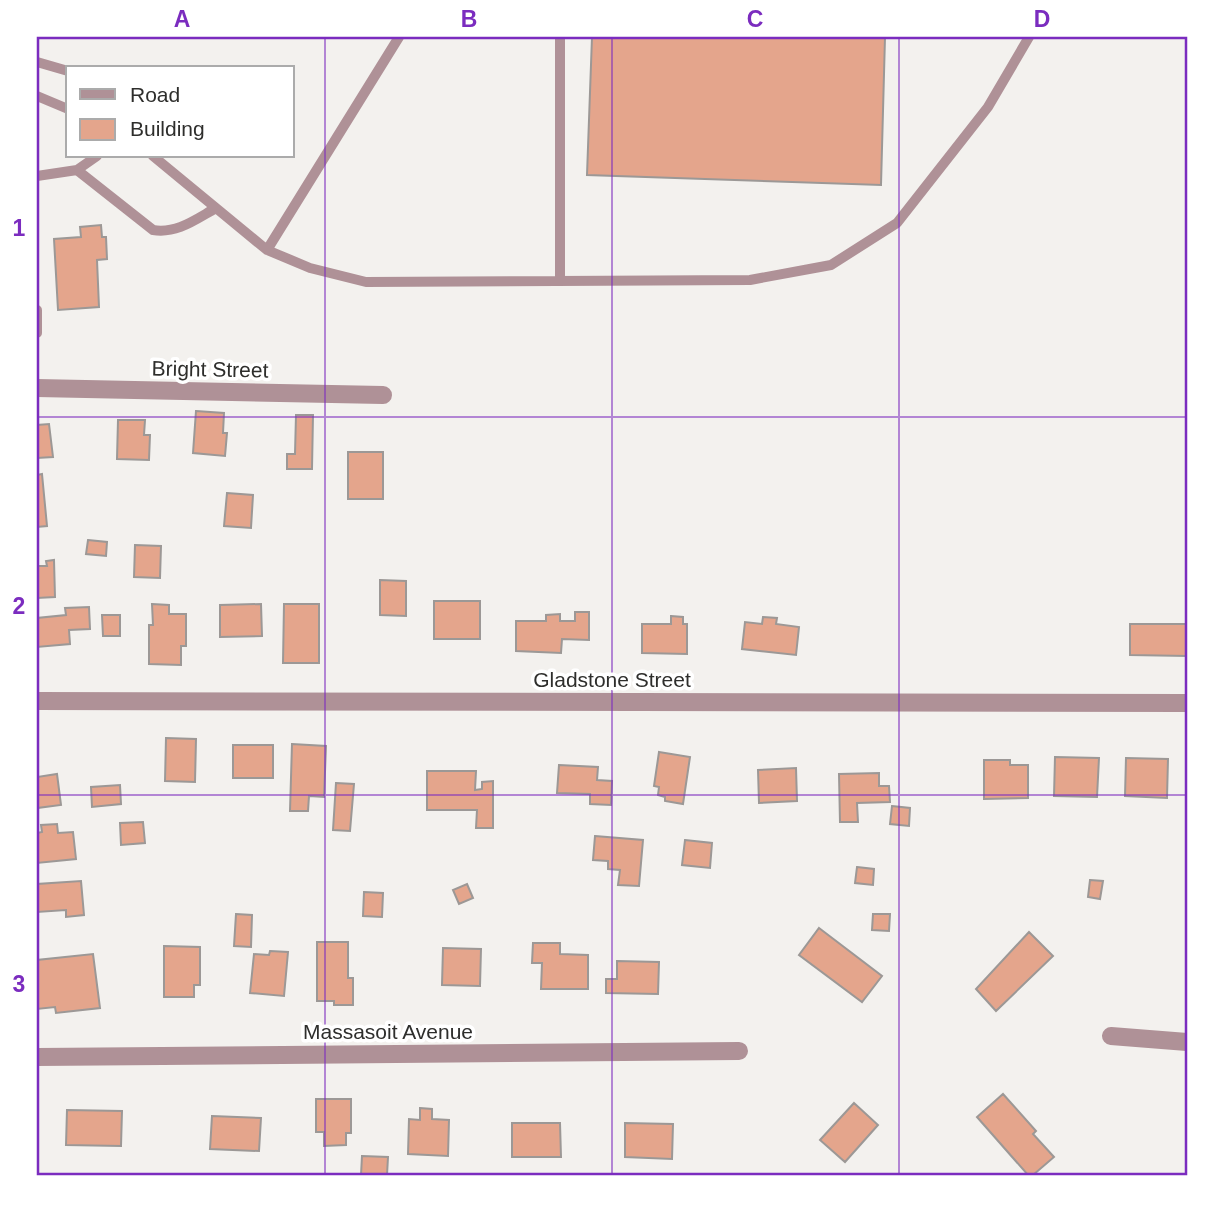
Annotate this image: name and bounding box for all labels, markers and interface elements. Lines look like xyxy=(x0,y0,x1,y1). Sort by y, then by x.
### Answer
text: A xyxy=(174,6,190,32)
text: B xyxy=(461,6,477,32)
text: C xyxy=(747,6,763,32)
text: D xyxy=(1034,6,1050,32)
legend xyxy=(66,66,294,158)
text: Road xyxy=(130,83,180,106)
text: Building xyxy=(130,117,205,140)
text: 1 xyxy=(13,215,26,241)
street label: Bright Street xyxy=(151,356,269,382)
text: 2 xyxy=(13,593,25,619)
street label: Gladstone Street xyxy=(533,668,691,691)
text: 3 xyxy=(13,971,25,997)
street label: Massasoit Avenue xyxy=(303,1020,473,1043)

